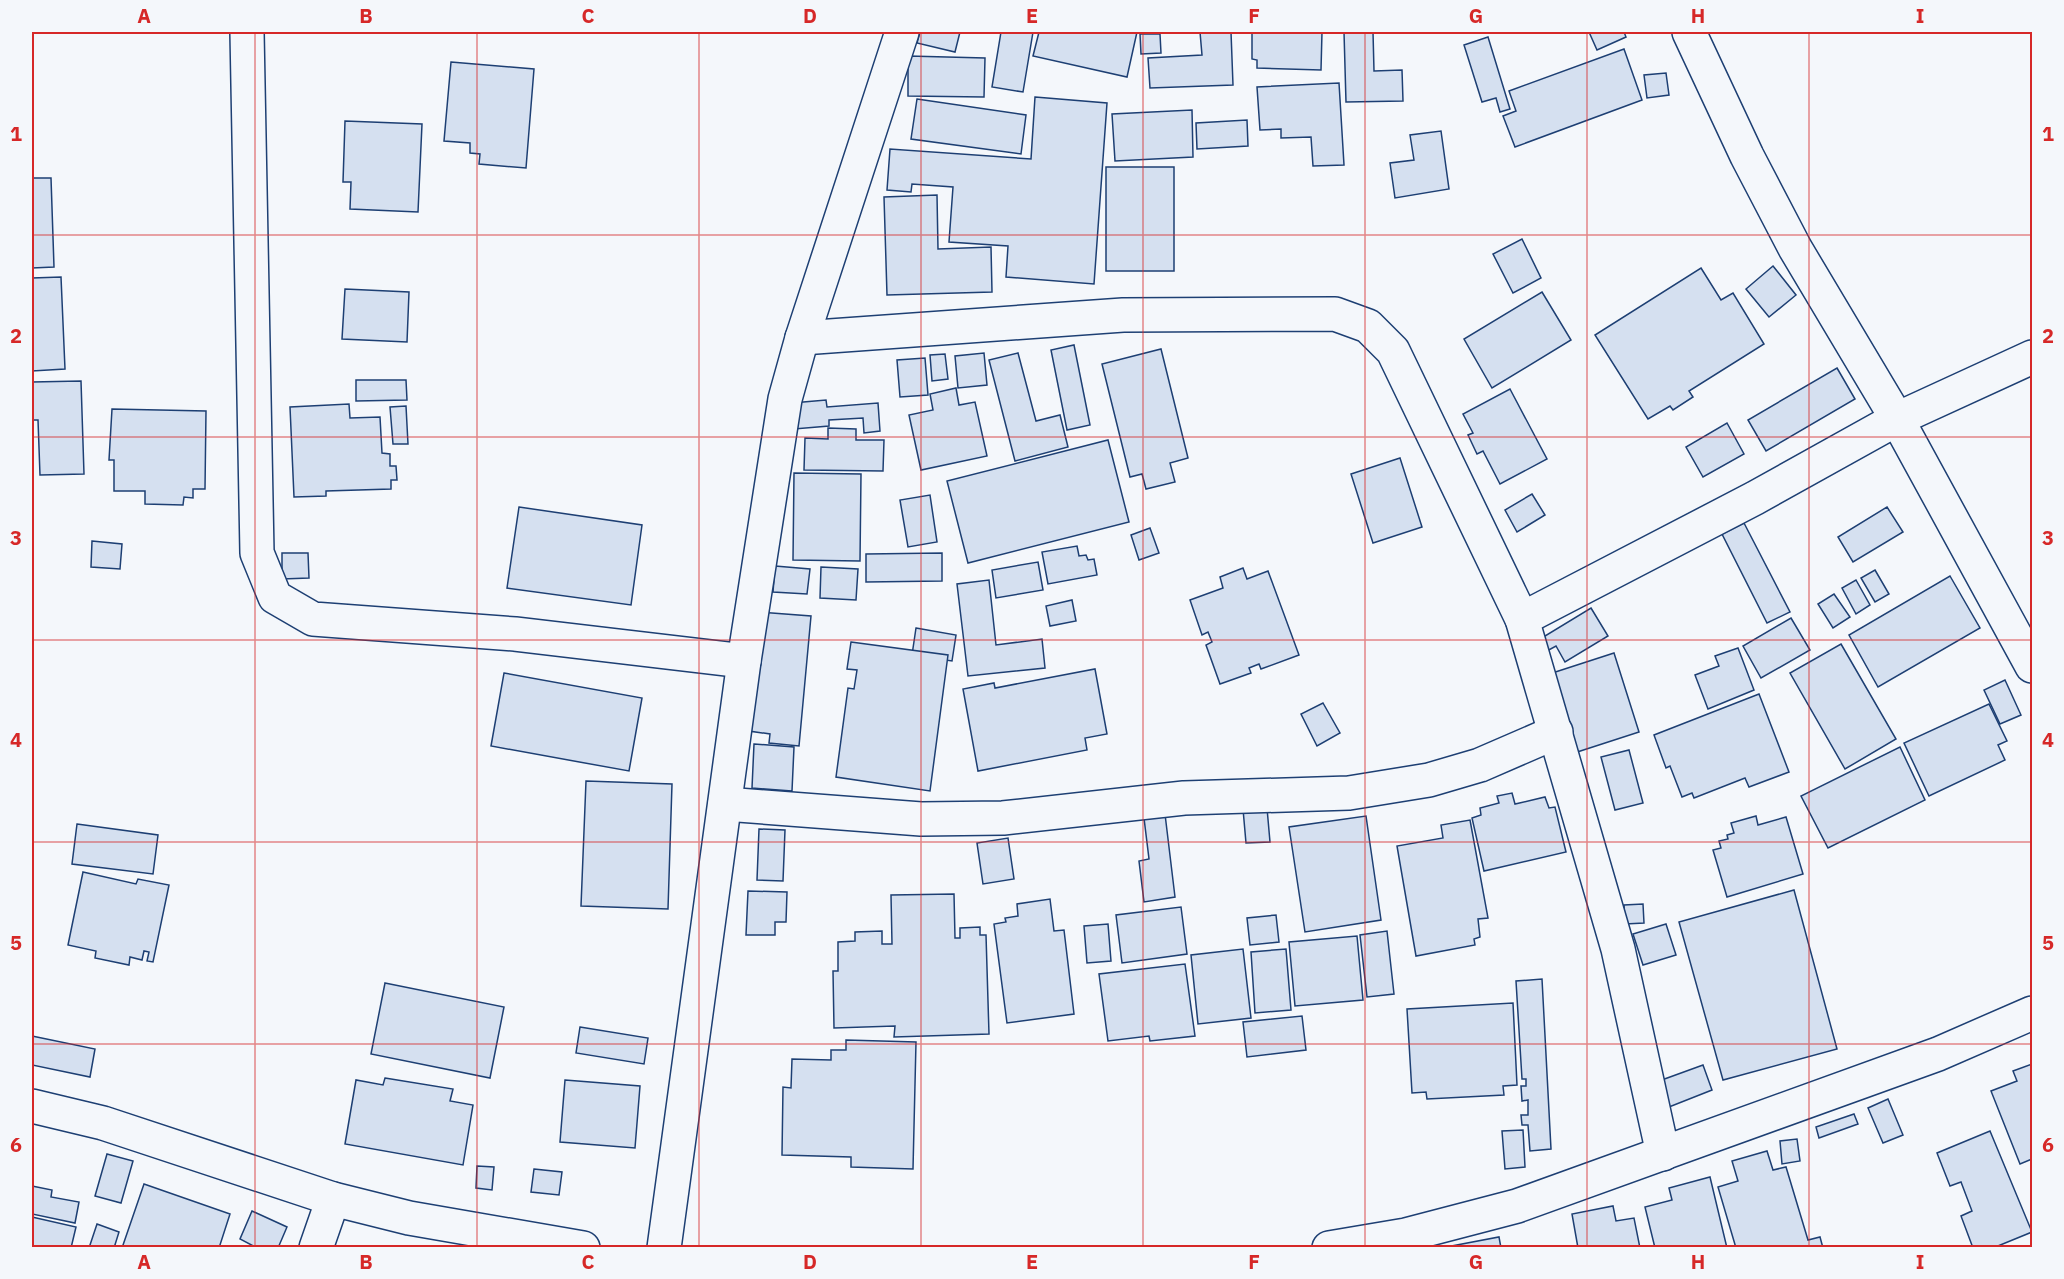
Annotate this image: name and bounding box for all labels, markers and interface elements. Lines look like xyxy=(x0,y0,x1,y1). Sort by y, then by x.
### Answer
text: A xyxy=(137,2,151,29)
text: B xyxy=(359,2,373,29)
text: C xyxy=(581,2,595,29)
text: D xyxy=(803,2,817,29)
text: E xyxy=(1026,2,1038,29)
text: F xyxy=(1248,2,1260,29)
text: G xyxy=(1469,2,1483,29)
text: H xyxy=(1691,2,1705,29)
text: I xyxy=(1916,2,1924,29)
text: 1 xyxy=(10,120,22,147)
text: 1 xyxy=(2042,120,2054,147)
text: 2 xyxy=(10,322,22,349)
text: 2 xyxy=(2042,322,2054,349)
text: 3 xyxy=(10,524,22,551)
text: 3 xyxy=(2042,524,2054,551)
text: 4 xyxy=(10,726,22,753)
text: 4 xyxy=(2042,726,2054,753)
text: 5 xyxy=(10,929,22,956)
text: 5 xyxy=(2042,929,2054,956)
text: 6 xyxy=(10,1131,22,1158)
text: 6 xyxy=(2042,1131,2054,1158)
text: A xyxy=(137,1248,151,1275)
text: B xyxy=(359,1248,373,1275)
text: C xyxy=(581,1248,595,1275)
text: D xyxy=(803,1248,817,1275)
text: E xyxy=(1026,1248,1038,1275)
text: F xyxy=(1248,1248,1260,1275)
text: G xyxy=(1469,1248,1483,1275)
text: H xyxy=(1691,1248,1705,1275)
text: I xyxy=(1916,1248,1924,1275)

